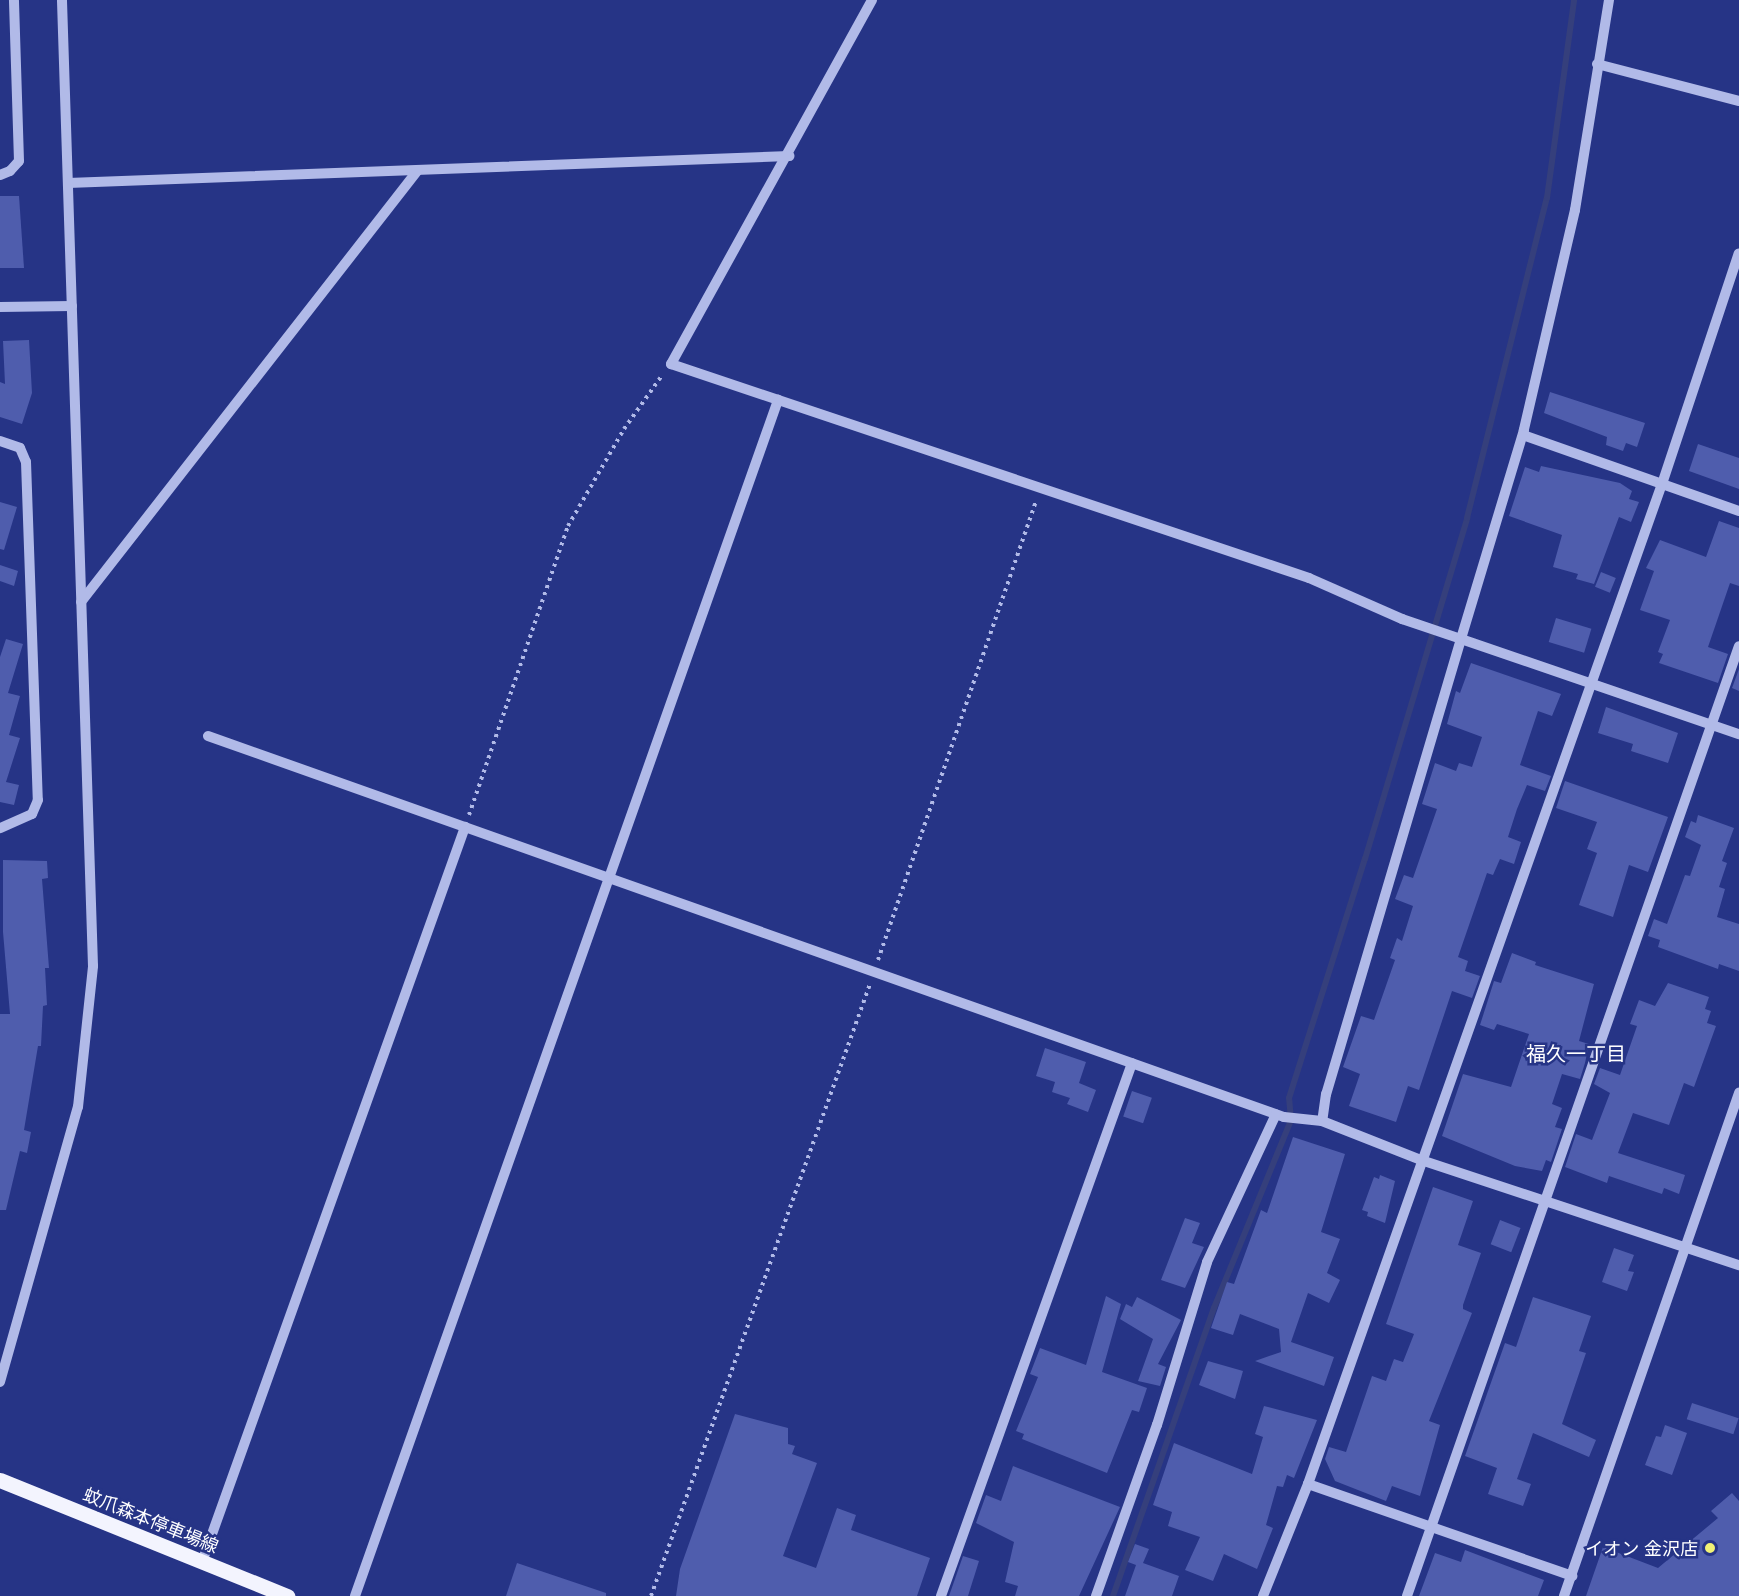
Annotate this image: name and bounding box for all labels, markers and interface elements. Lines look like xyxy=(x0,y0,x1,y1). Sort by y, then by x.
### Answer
district label: 福久一丁目 xyxy=(1526,1041,1626,1065)
street label: 蚊爪森本停車場線 xyxy=(80,1483,222,1557)
place label: イオン 金沢店 xyxy=(1585,1537,1698,1559)
marker: イオン 金沢店 xyxy=(1703,1541,1717,1555)

